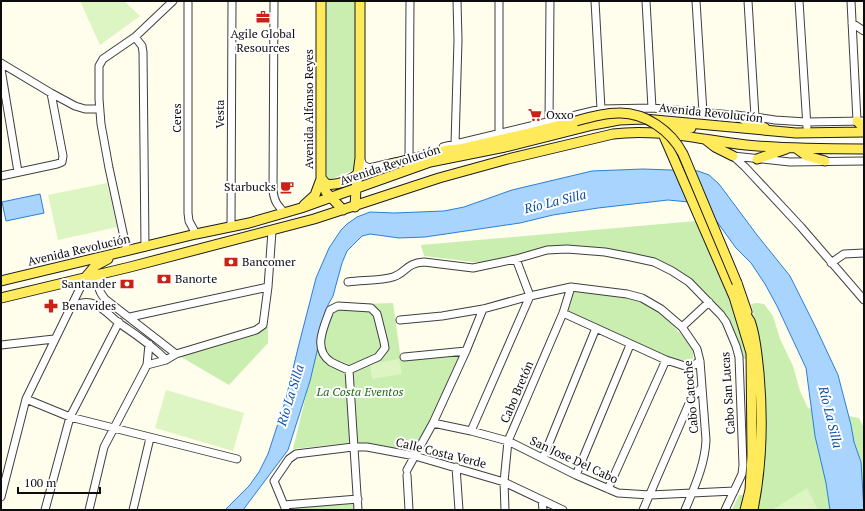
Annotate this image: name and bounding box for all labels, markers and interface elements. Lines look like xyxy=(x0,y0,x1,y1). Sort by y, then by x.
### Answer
office icon: Agile Global Resources xyxy=(255,9,271,25)
place label: Agile Global Resources xyxy=(231,26,296,55)
street label: Avenida Alfonso Reyes xyxy=(301,49,316,169)
street label: Vesta xyxy=(212,100,227,128)
street label: Avenida Revolución xyxy=(658,100,764,125)
street label: Ceres xyxy=(169,103,184,133)
supermarket icon: Oxxo xyxy=(527,107,543,123)
place label: Oxxo xyxy=(546,107,574,122)
street label: Avenida Revolución xyxy=(338,141,442,188)
place label: Starbucks xyxy=(224,179,276,194)
cafe icon: Starbucks xyxy=(279,179,295,195)
water label: Río La Silla xyxy=(521,185,588,218)
street label: Avenida Revolución xyxy=(26,230,132,269)
bank icon: Bancomer xyxy=(223,254,239,270)
place label: Bancomer xyxy=(242,254,296,269)
bank icon: Banorte xyxy=(156,271,172,287)
place label: Banorte xyxy=(175,271,217,286)
place label: Santander xyxy=(61,276,116,291)
bank icon: Santander xyxy=(119,276,135,292)
pharmacy icon: Benavides xyxy=(43,298,59,314)
place label: Benavides xyxy=(62,298,116,313)
street label: Cabo San Lucas xyxy=(717,351,738,435)
street label: Cabo Bretón xyxy=(497,358,536,425)
street label: Cabo Catoche xyxy=(680,360,701,434)
water label: Río La Silla xyxy=(272,362,308,429)
water label: Río La Silla xyxy=(814,383,847,450)
park label: La Costa Eventos xyxy=(315,384,404,399)
street label: San Jose Del Cabo xyxy=(528,433,621,487)
street label: Calle Costa Verde xyxy=(394,434,488,471)
scale bar xyxy=(18,469,100,495)
text: 100 m xyxy=(24,475,57,490)

